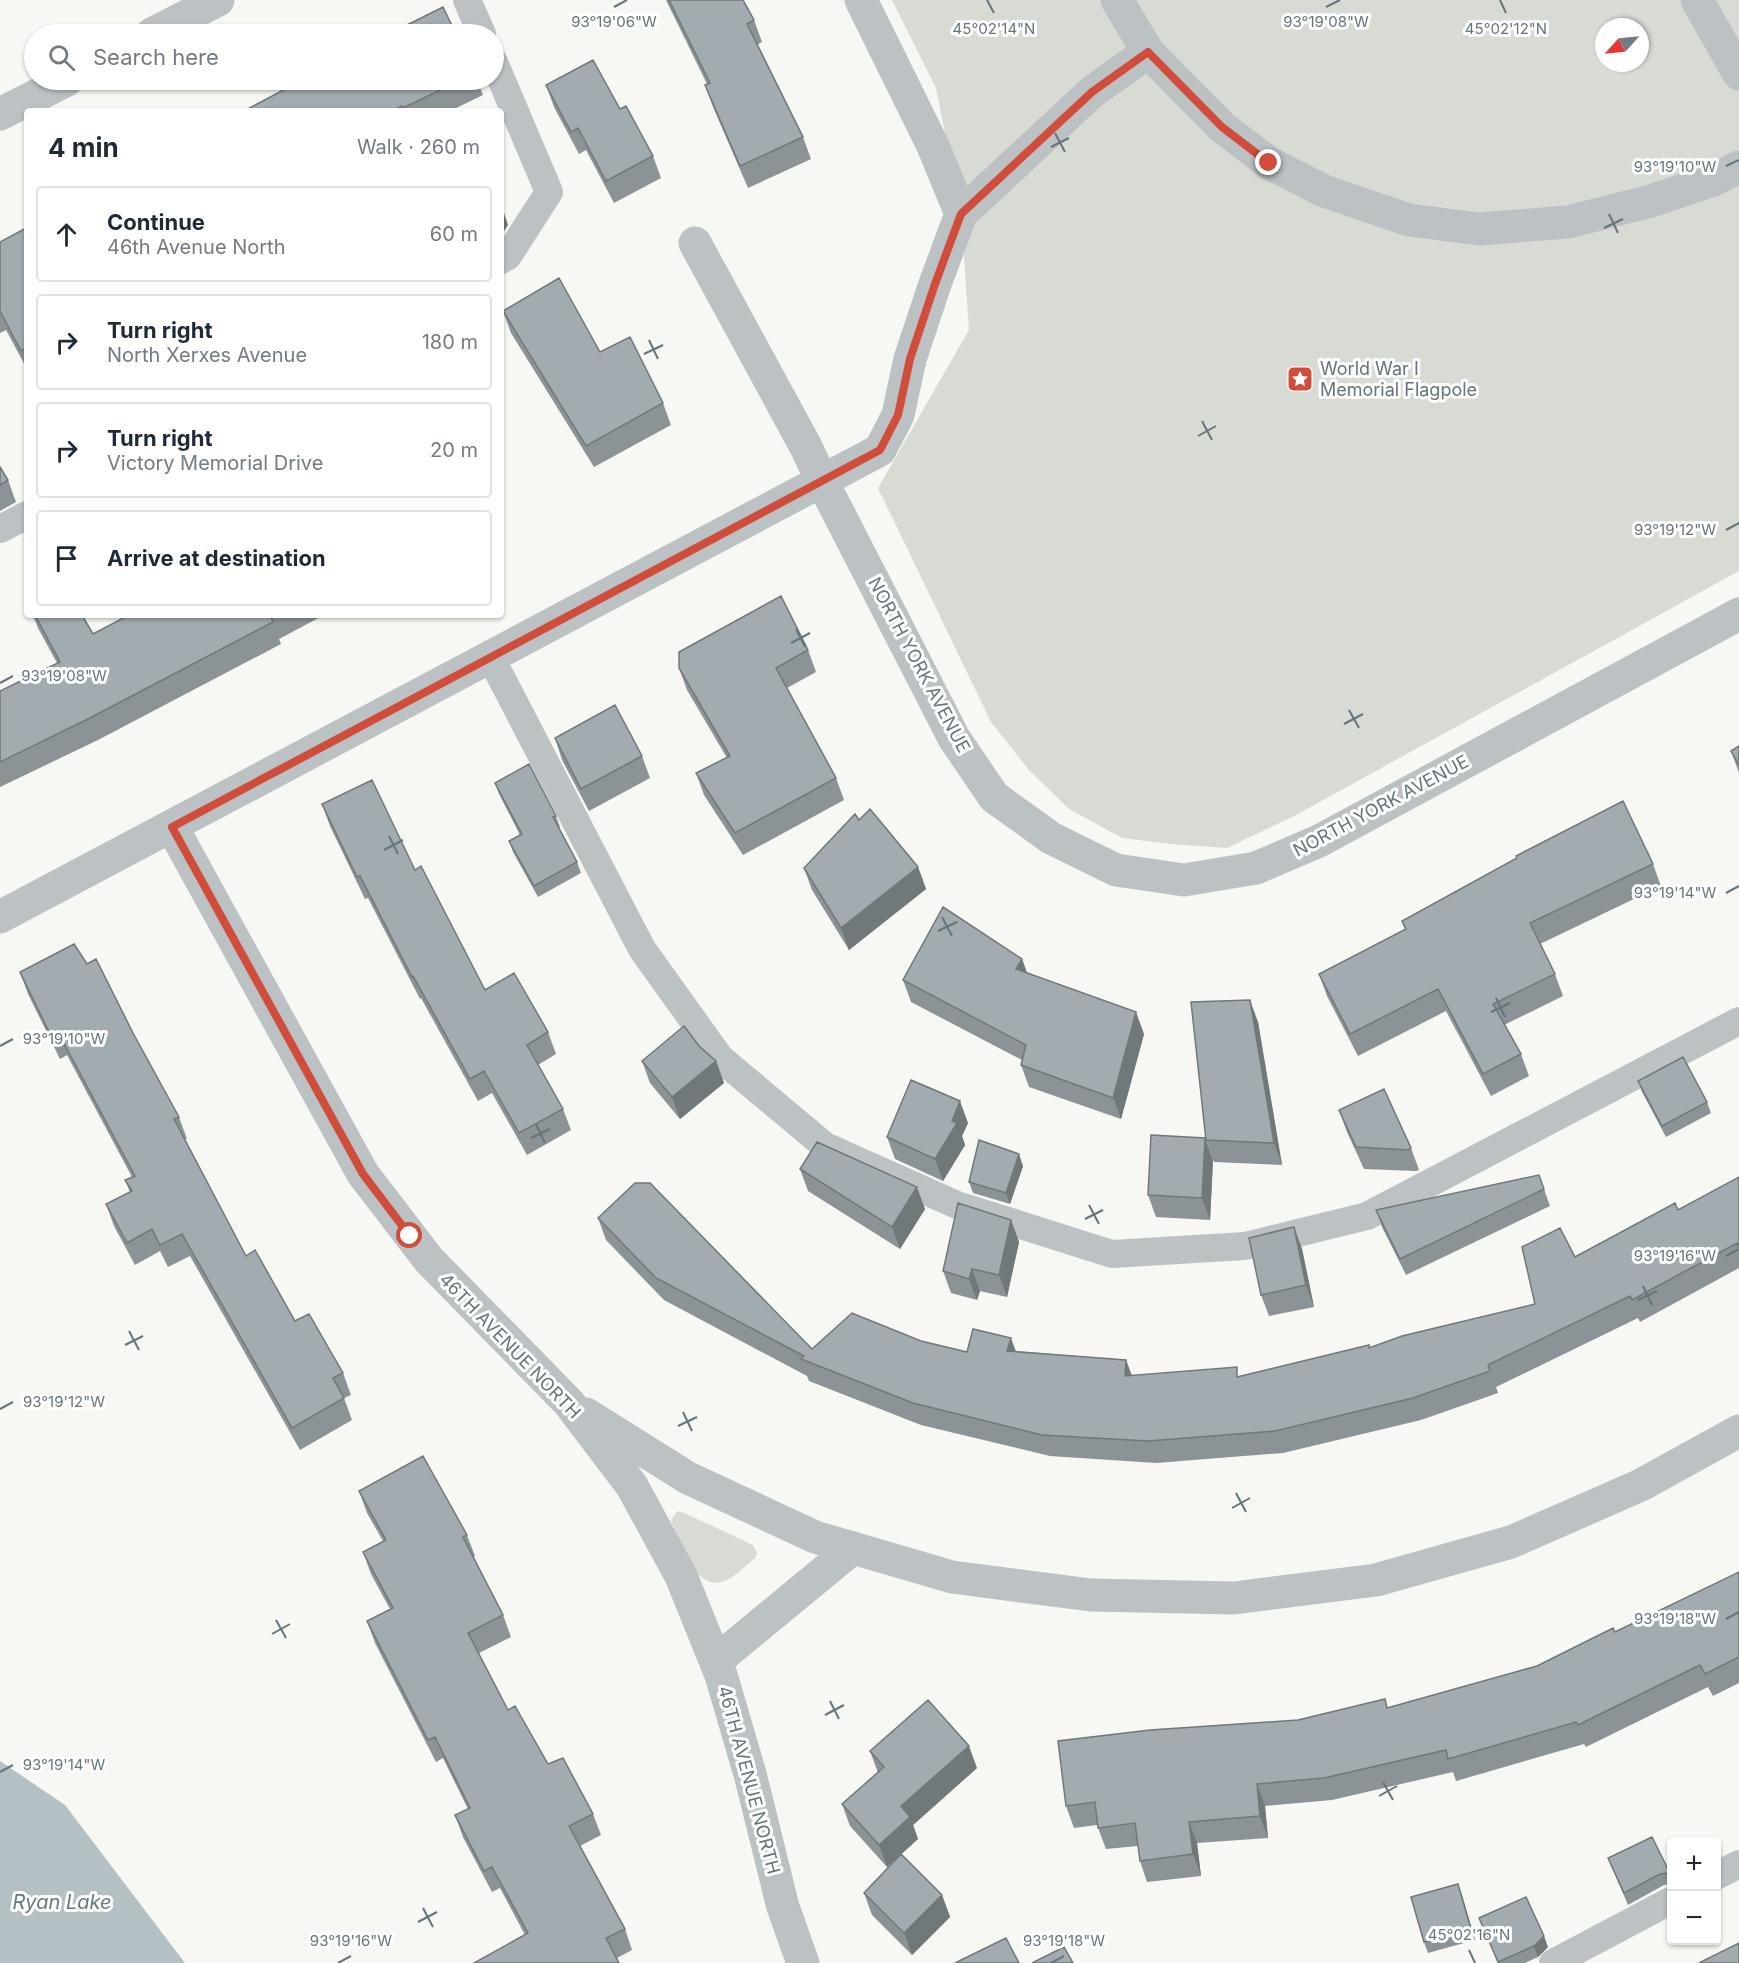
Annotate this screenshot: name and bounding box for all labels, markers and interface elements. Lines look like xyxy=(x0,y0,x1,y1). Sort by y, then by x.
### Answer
text: 93°19'06"W xyxy=(571,12,657,31)
text: 93°19'08"W xyxy=(1283,12,1369,31)
north arrow xyxy=(1595,18,1649,72)
text: 45°02'14"N xyxy=(953,19,1035,38)
text: 45°02'12"N xyxy=(1465,19,1547,38)
search box xyxy=(24,24,504,90)
icon: search xyxy=(45,41,78,74)
text: Search here xyxy=(93,44,219,70)
text: 4 min xyxy=(48,132,119,163)
text: Walk · 260 m xyxy=(357,135,480,159)
route end xyxy=(1255,149,1281,175)
text: 93°19'10"W xyxy=(1634,157,1716,176)
text: Continue xyxy=(107,209,205,235)
icon: ahead xyxy=(50,218,83,251)
text: 60 m xyxy=(430,222,478,246)
text: 46th Avenue North xyxy=(107,235,285,259)
text: Turn right xyxy=(107,317,213,343)
icon: right xyxy=(50,326,83,359)
text: 180 m xyxy=(422,330,478,354)
text: North Xerxes Avenue xyxy=(107,343,307,367)
place label: World War Ⅰ Memorial Flagpole xyxy=(1320,358,1477,400)
place icon: World War Ⅰ Memorial Flagpole xyxy=(1285,364,1315,394)
text: Turn right xyxy=(107,425,213,451)
icon: right xyxy=(50,434,83,467)
text: 20 m xyxy=(430,438,478,462)
text: Victory Memorial Drive xyxy=(107,451,323,475)
text: 93°19'12"W xyxy=(1634,520,1716,539)
icon: arrive xyxy=(50,542,83,575)
text: Arrive at destination xyxy=(107,545,326,571)
street label: NORTH YORK AVENUE xyxy=(864,574,975,756)
text: 93°19'08"W xyxy=(21,666,107,685)
street label: NORTH YORK AVENUE xyxy=(1290,750,1472,861)
text: 93°19'14"W xyxy=(1634,883,1717,902)
text: 93°19'10"W xyxy=(23,1029,105,1048)
route start xyxy=(396,1222,422,1248)
text: 93°19'16"W xyxy=(1634,1246,1716,1265)
street label: 46TH AVENUE NORTH xyxy=(435,1269,585,1423)
text: 93°19'12"W xyxy=(23,1392,105,1411)
text: 93°19'18"W xyxy=(1634,1609,1716,1628)
street label: 46TH AVENUE NORTH xyxy=(714,1683,785,1876)
text: 93°19'14"W xyxy=(23,1755,106,1774)
map controls xyxy=(1667,1837,1721,1945)
button: + xyxy=(1667,1837,1721,1891)
water label: Ryan Lake xyxy=(12,1890,112,1914)
button: − xyxy=(1667,1891,1721,1945)
text: 45°02'16"N xyxy=(1428,1925,1510,1944)
text: 93°19'16"W xyxy=(310,1931,392,1950)
text: 93°19'18"W xyxy=(1023,1931,1105,1950)

